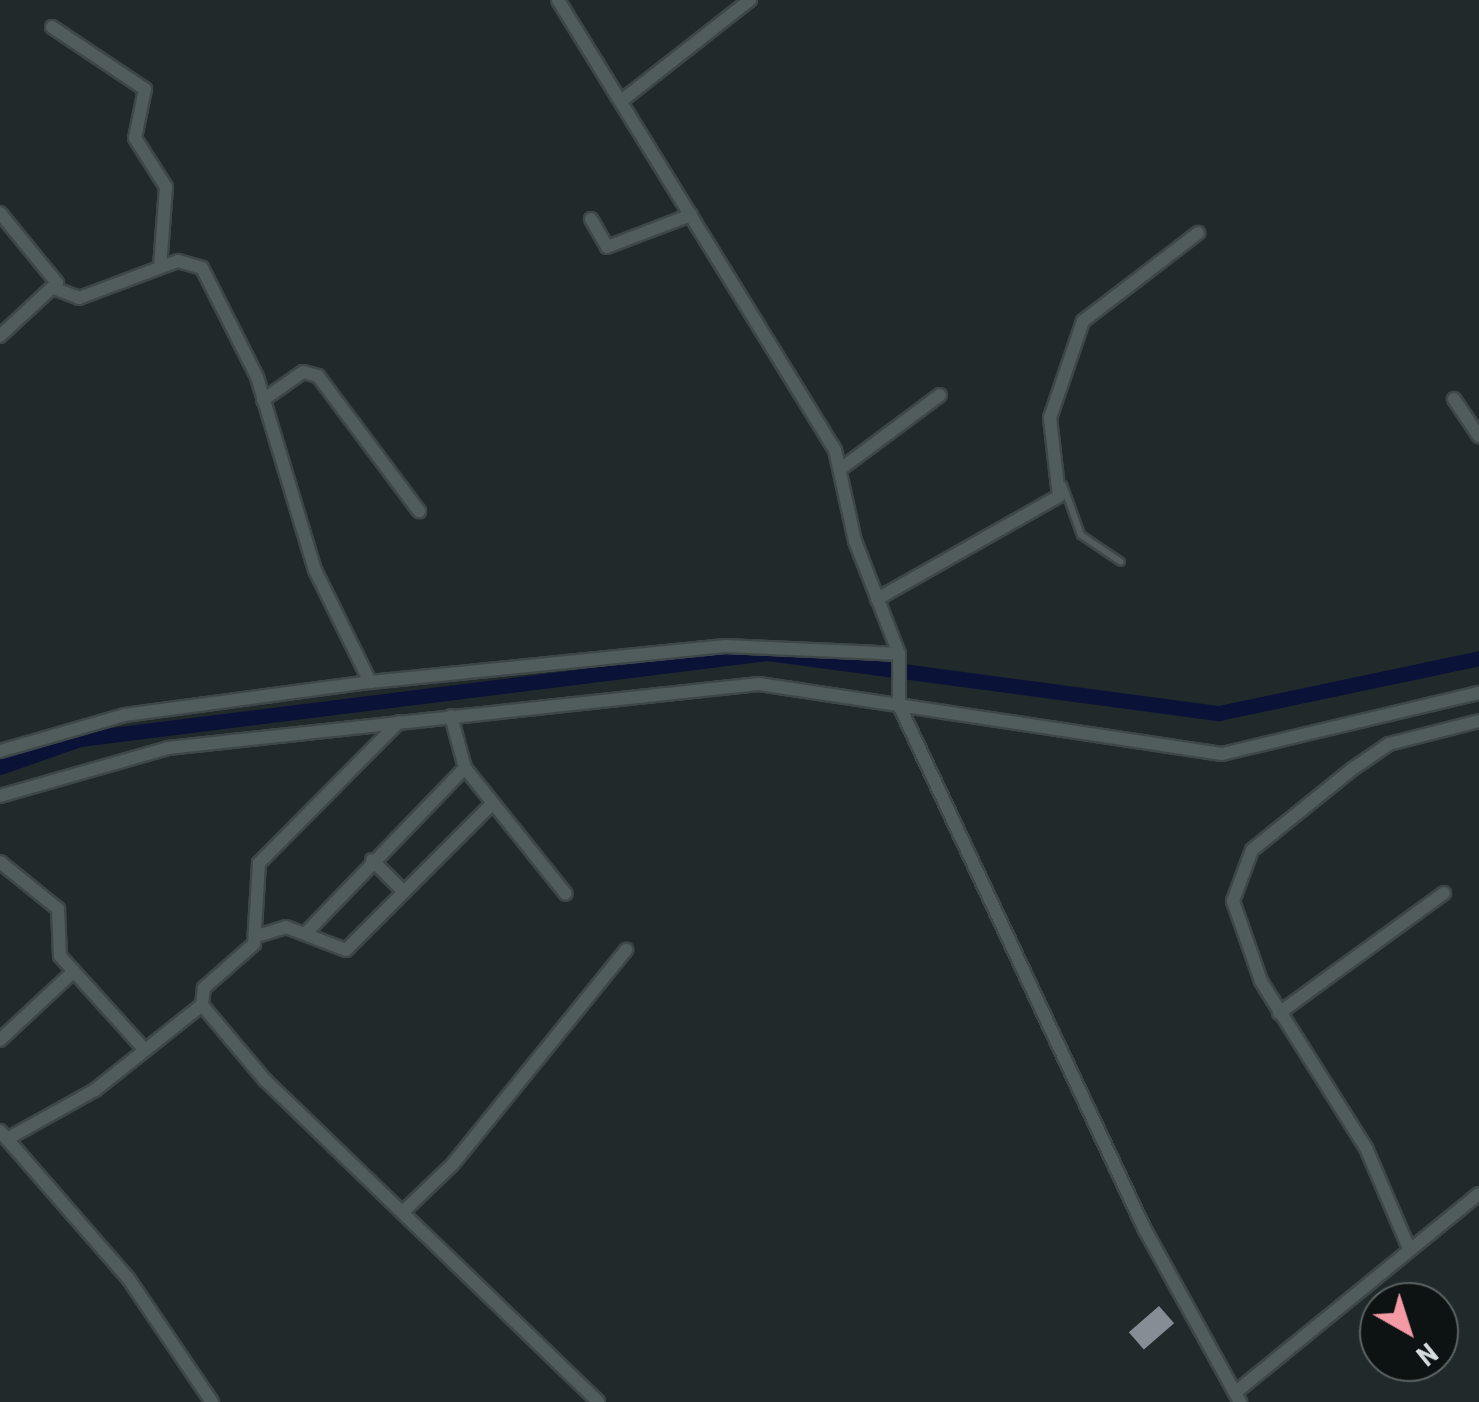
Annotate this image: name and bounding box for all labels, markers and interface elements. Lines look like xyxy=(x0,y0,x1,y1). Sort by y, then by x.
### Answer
north arrow xyxy=(1359,1282,1459,1382)
text: N xyxy=(1410,1336,1444,1372)

